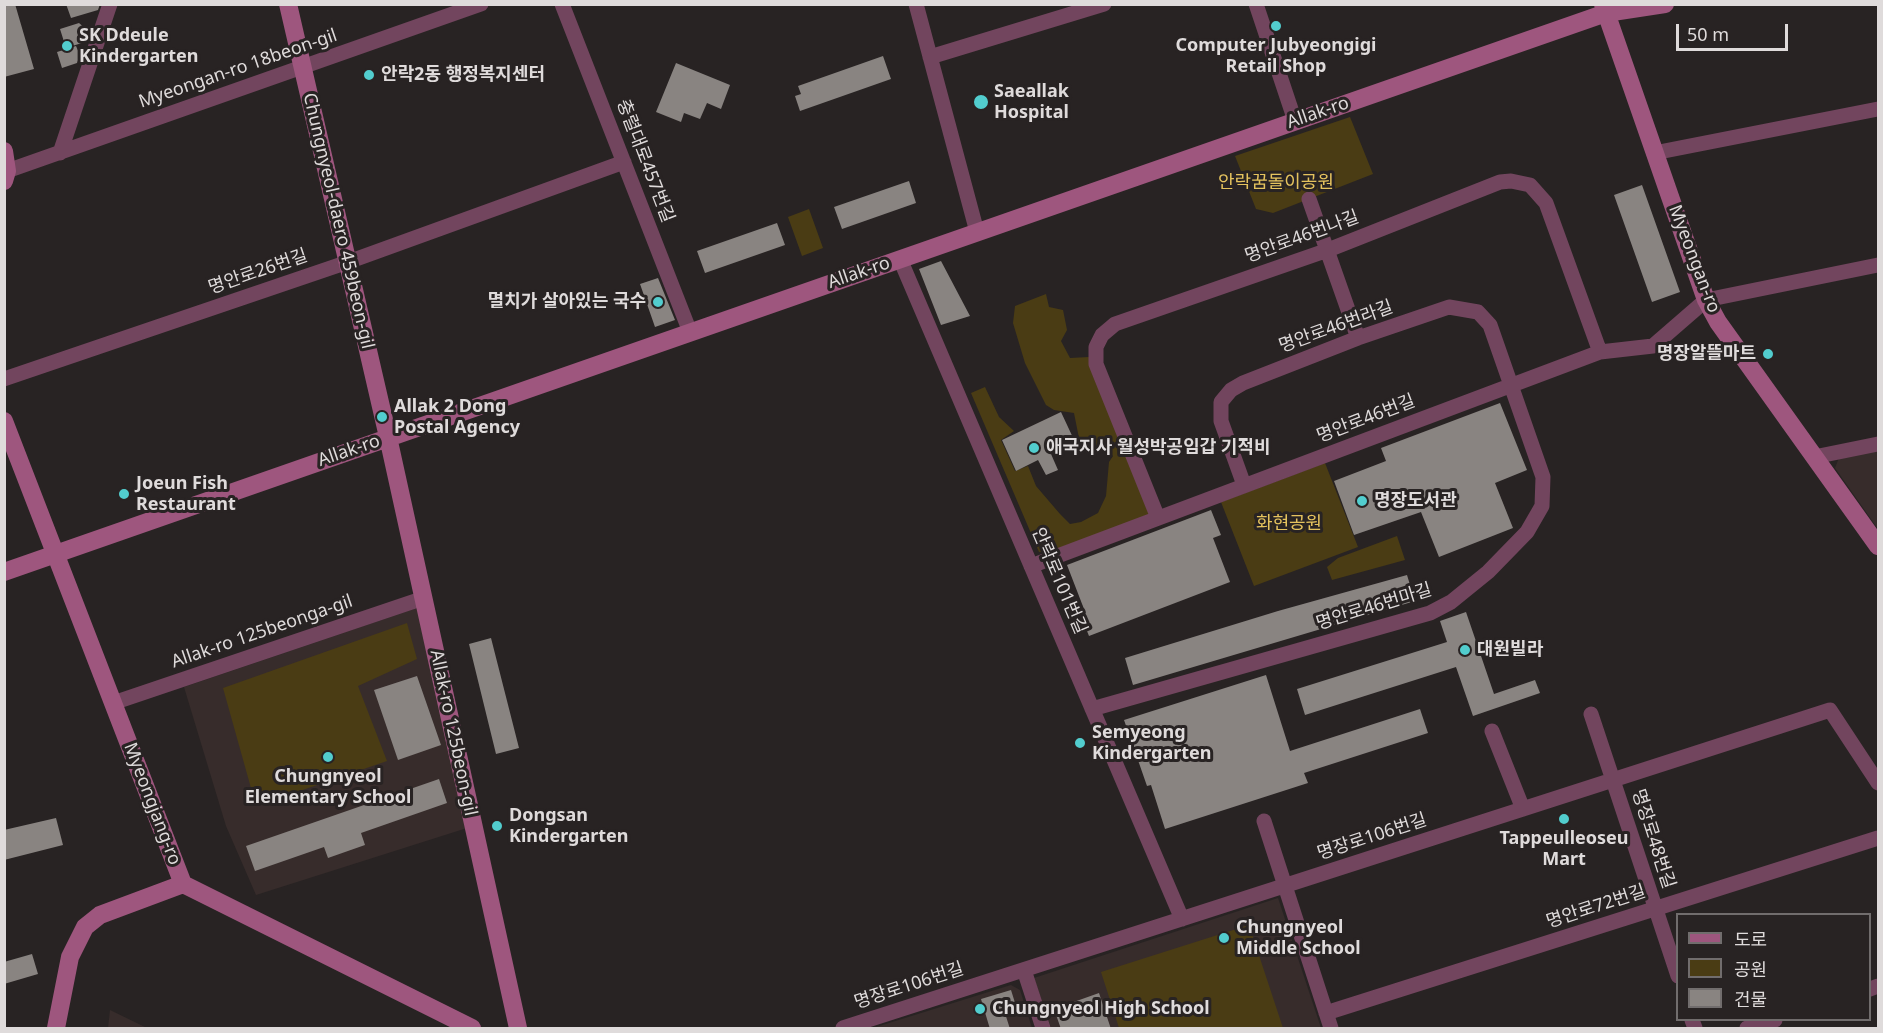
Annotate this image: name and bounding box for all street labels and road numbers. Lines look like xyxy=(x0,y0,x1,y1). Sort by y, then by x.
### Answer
street label: Myeongan-ro 18beon-gil xyxy=(136,25,340,113)
street label: Chungnyeol-daero 459beon-gil xyxy=(298,91,378,351)
street label: Allak-ro xyxy=(1284,92,1352,134)
street label: 충렬대로457번길 xyxy=(612,96,678,226)
street label: Myeongan-ro xyxy=(1664,202,1724,316)
street label: 명안로46번나길 xyxy=(1242,206,1362,268)
street label: 명안로26번길 xyxy=(206,245,310,299)
street label: Allak-ro xyxy=(825,252,893,294)
street label: 명안로46번라길 xyxy=(1276,296,1396,358)
street label: 명안로46번길 xyxy=(1314,390,1418,448)
street label: Allak-ro xyxy=(315,430,383,472)
street label: 안락로101번길 xyxy=(1027,524,1091,638)
street label: 명안로46번마길 xyxy=(1313,579,1435,635)
street label: Allak-ro 125beonga-gil xyxy=(168,591,356,673)
street label: Allak-ro 125beon-gil xyxy=(425,648,481,818)
street label: Myeongjang-ro xyxy=(119,740,185,868)
street label: 명장로48번길 xyxy=(1627,786,1679,892)
street label: 명장로106번길 xyxy=(1315,809,1429,865)
street label: 명안로72번길 xyxy=(1543,881,1649,933)
street label: 명장로106번길 xyxy=(852,958,966,1014)

